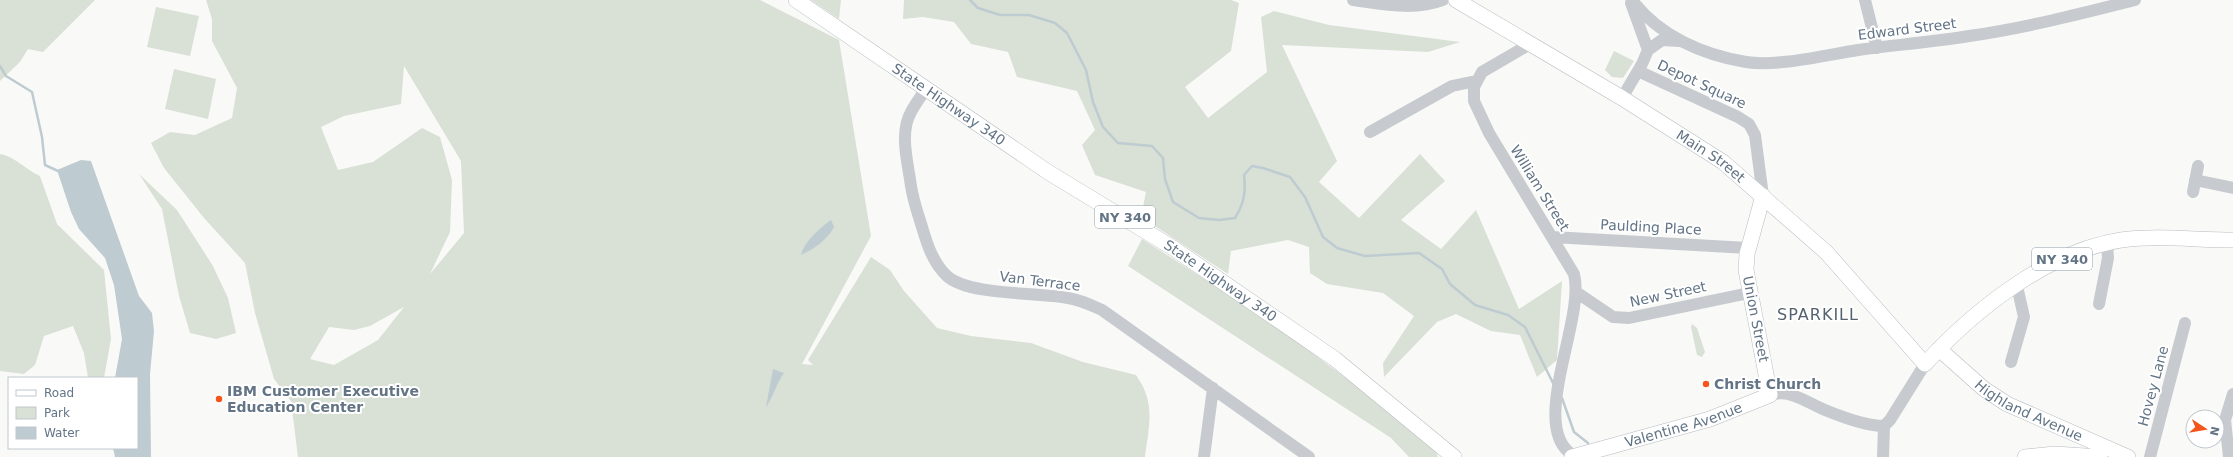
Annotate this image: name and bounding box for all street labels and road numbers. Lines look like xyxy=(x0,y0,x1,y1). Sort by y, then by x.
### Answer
street label: Edward Street xyxy=(1857,15,1958,43)
street label: Depot Square xyxy=(1655,56,1749,112)
street label: State Highway 340 xyxy=(889,60,1008,148)
street label: Main Street xyxy=(1673,127,1749,186)
street label: William Street xyxy=(1507,142,1573,234)
road number: NY 340 xyxy=(1095,206,1155,228)
street label: Paulding Place xyxy=(1600,216,1702,238)
street label: State Highway 340 xyxy=(1161,236,1280,325)
road number: NY 340 xyxy=(2032,248,2092,270)
street label: Van Terrace xyxy=(999,268,1081,294)
street label: Union Street xyxy=(1740,275,1772,364)
street label: New Street xyxy=(1628,278,1708,310)
street label: Hovey Lane xyxy=(2135,344,2171,428)
street label: Highland Avenue xyxy=(1971,377,2085,444)
street label: Valentine Avenue xyxy=(1623,399,1744,450)

